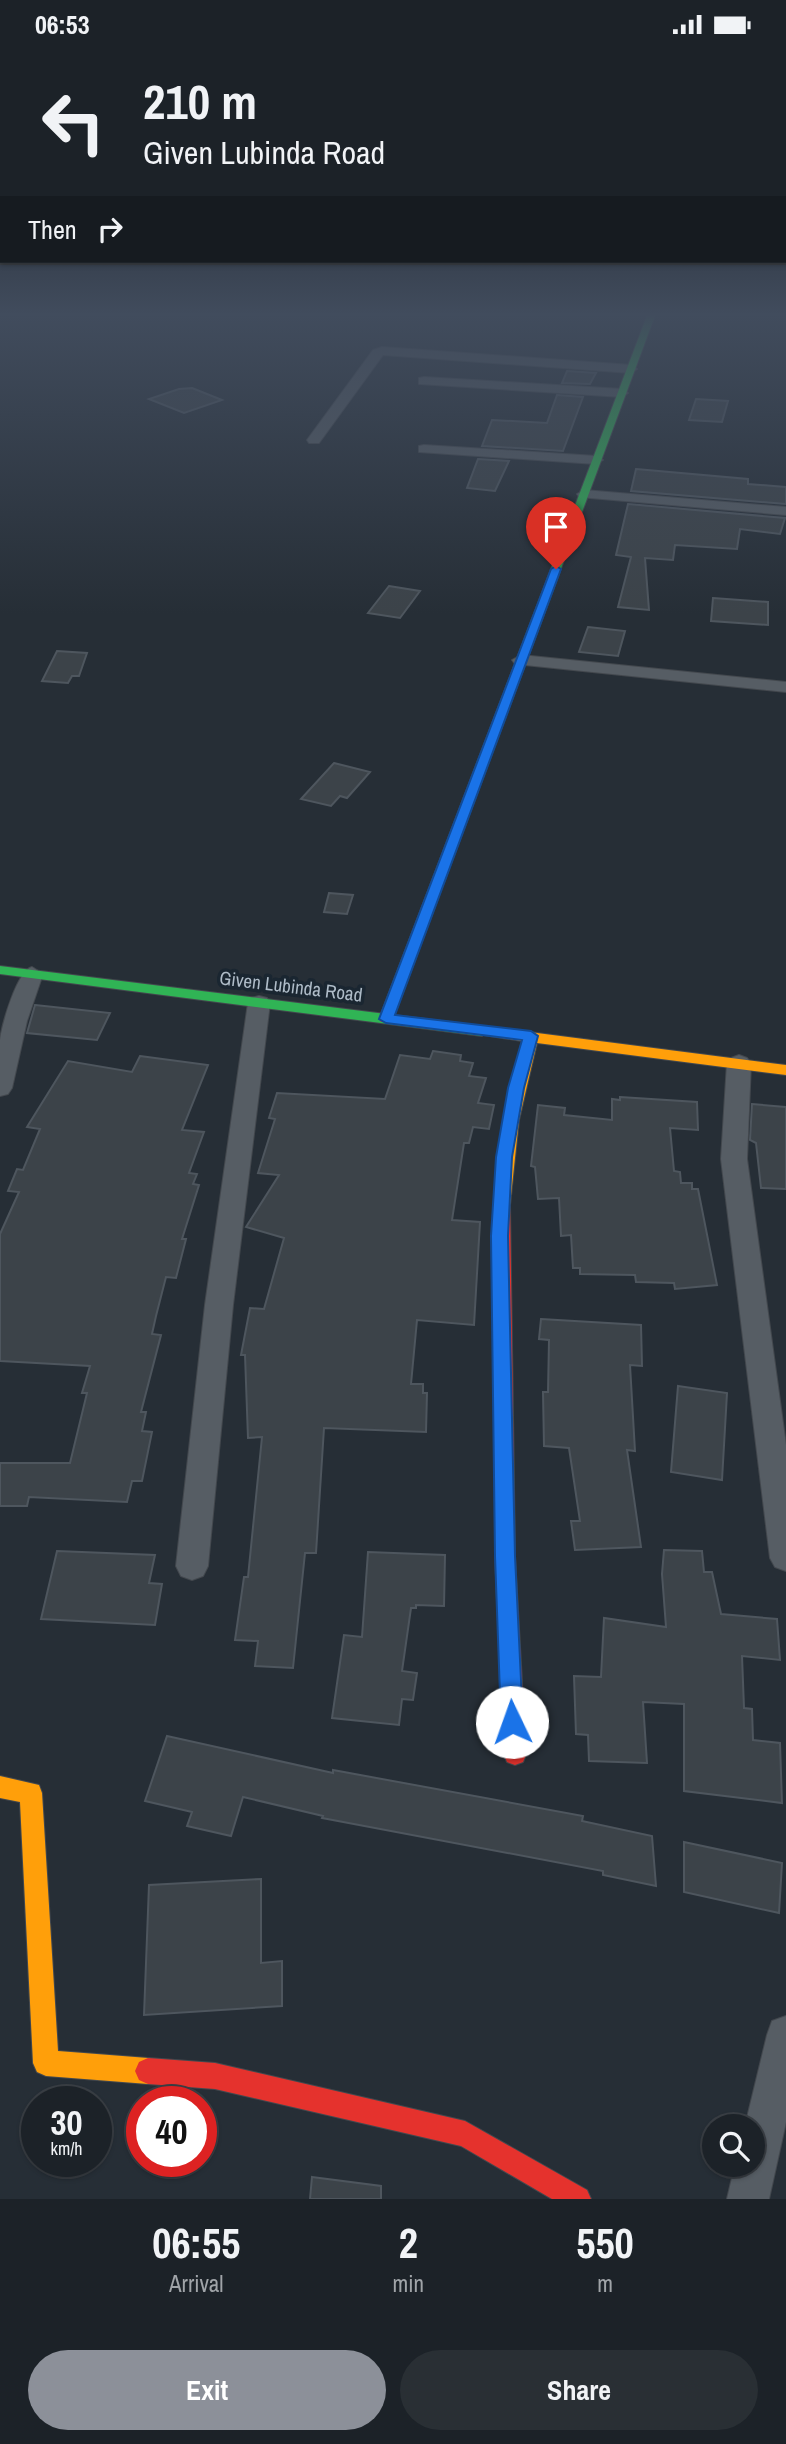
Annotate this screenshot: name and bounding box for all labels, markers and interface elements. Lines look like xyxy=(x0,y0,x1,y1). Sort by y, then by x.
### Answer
text: 06:53 xyxy=(35,7,90,42)
text: 210 m xyxy=(143,68,257,134)
icon: left xyxy=(28,77,119,168)
text: Given Lubinda Road xyxy=(143,131,385,174)
icon: right xyxy=(91,210,129,248)
text: Then xyxy=(28,212,77,247)
pin xyxy=(526,497,586,569)
icon: arrive xyxy=(537,508,575,546)
street label: Given Lubinda Road xyxy=(218,964,364,1008)
position arrow xyxy=(475,1685,549,1759)
speed limit sign: 40 xyxy=(126,2086,217,2177)
text: 30 xyxy=(51,2099,82,2146)
map controls xyxy=(702,2114,765,2177)
button: search xyxy=(702,2114,765,2177)
text: km/h xyxy=(51,2136,83,2161)
text: 06:55 xyxy=(152,2215,240,2271)
text: 2 xyxy=(399,2215,418,2271)
text: 550 xyxy=(576,2215,634,2271)
text: Arrival xyxy=(169,2268,224,2299)
text: min xyxy=(393,2268,424,2299)
text: m xyxy=(597,2268,613,2299)
button: Exit xyxy=(28,2350,386,2430)
button: Share xyxy=(400,2350,758,2430)

